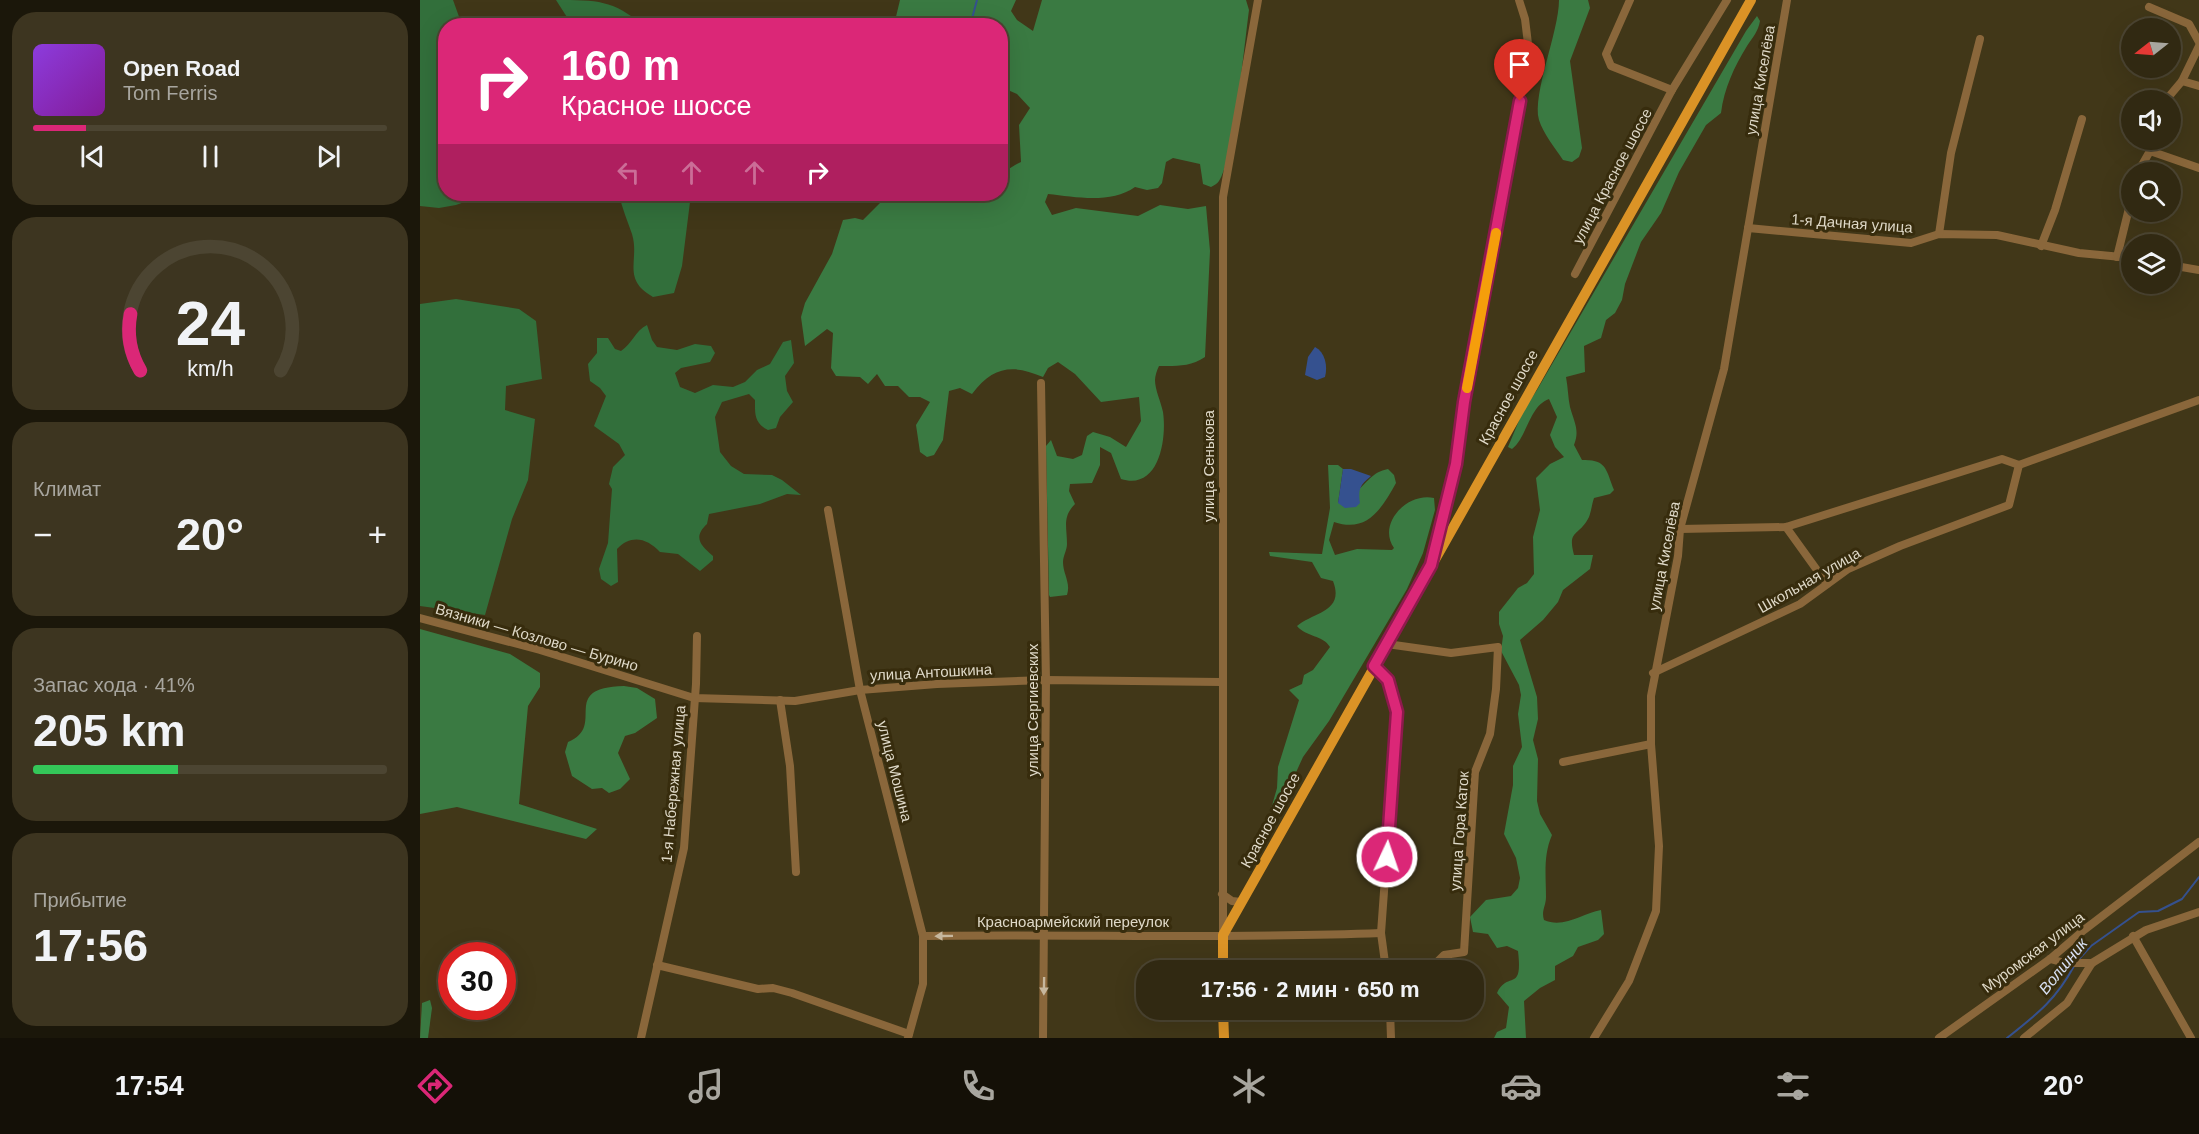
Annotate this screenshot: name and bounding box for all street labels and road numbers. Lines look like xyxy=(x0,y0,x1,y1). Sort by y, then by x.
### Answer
street label: улица Киселёва xyxy=(1742,23,1778,136)
street label: улица Красное шоссе xyxy=(1569,105,1655,247)
street label: 1-я Дачная улица xyxy=(1791,210,1914,236)
street label: Красное шоссе xyxy=(1475,347,1541,447)
street label: улица Сенькова xyxy=(1200,409,1217,522)
street label: улица Киселёва xyxy=(1645,499,1683,612)
street label: Школьная улица xyxy=(1755,544,1864,616)
street label: Вязники — Козлово — Бурино xyxy=(434,600,640,674)
street label: улица Сергиевских xyxy=(1024,643,1041,776)
street label: улица Антошкина xyxy=(869,660,993,684)
street label: 1-я Набережная улица xyxy=(658,704,688,864)
street label: улица Мошина xyxy=(874,719,916,824)
street label: Красное шоссе xyxy=(1237,770,1303,870)
street label: улица Гора Каток xyxy=(1446,770,1472,891)
street label: Муромская улица xyxy=(1979,908,2088,996)
street label: Красноармейский переулок xyxy=(977,913,1170,930)

